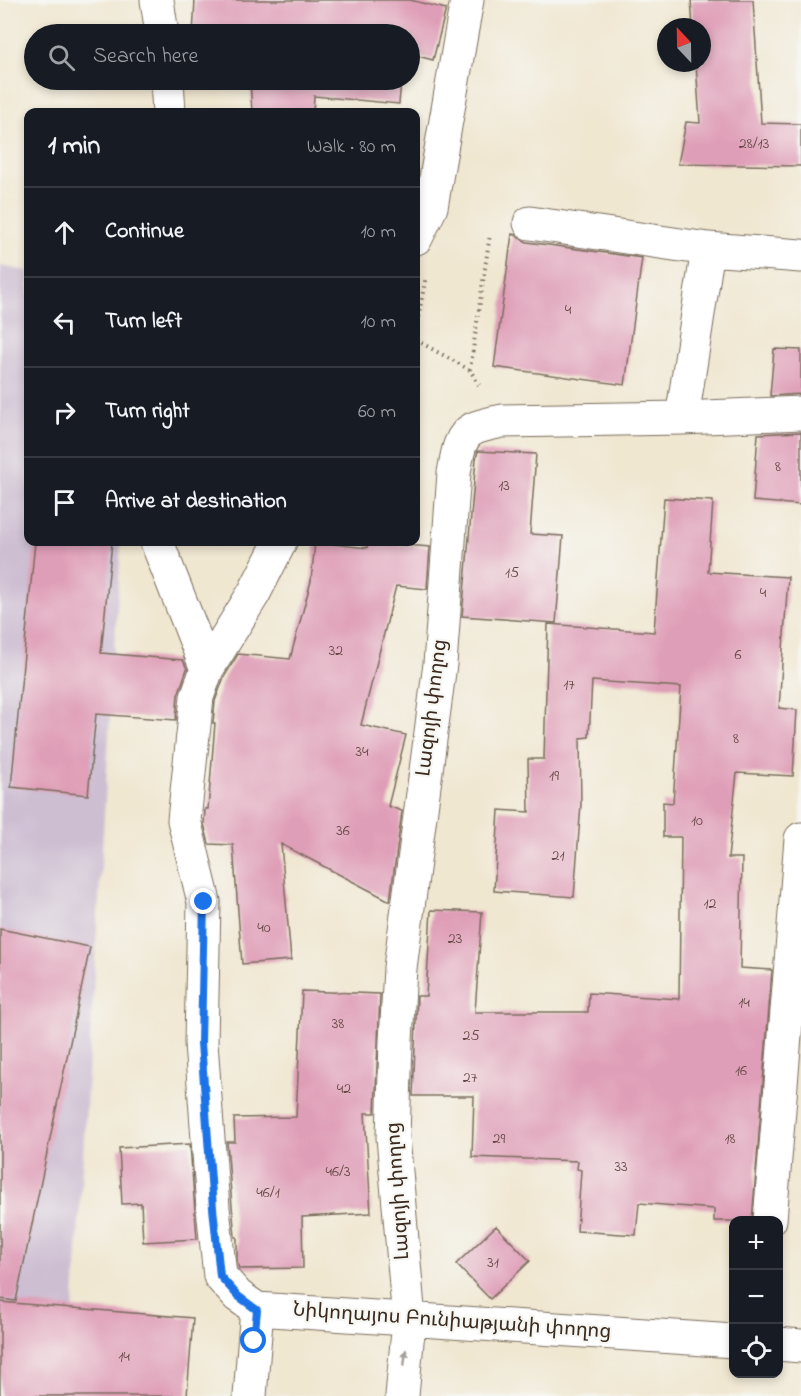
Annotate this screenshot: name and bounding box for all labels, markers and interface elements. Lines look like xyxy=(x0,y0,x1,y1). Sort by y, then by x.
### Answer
north arrow xyxy=(657,18,711,72)
search box xyxy=(24,24,420,90)
icon: search xyxy=(45,41,78,74)
text: Search here xyxy=(93,41,198,73)
text: 1 min xyxy=(48,128,100,166)
house number: 28/13 xyxy=(739,132,769,156)
text: Walk · 80 m xyxy=(307,133,396,162)
icon: ahead xyxy=(48,216,81,249)
text: Continue xyxy=(105,216,184,248)
text: 10 m xyxy=(360,218,396,247)
house number: 4 xyxy=(565,298,572,322)
icon: left xyxy=(48,306,81,339)
text: Turn left xyxy=(105,306,182,338)
text: 10 m xyxy=(360,308,396,337)
icon: right xyxy=(48,396,81,429)
text: Turn right xyxy=(105,396,190,428)
text: 60 m xyxy=(358,398,396,427)
house number: 8 xyxy=(775,455,781,479)
house number: 13 xyxy=(498,474,510,498)
icon: arrive xyxy=(48,486,81,519)
text: Arrive at destination xyxy=(105,486,287,518)
house number: 15 xyxy=(505,561,519,585)
house number: 4 xyxy=(760,581,767,605)
street label: Լազոյի փողոց xyxy=(410,638,456,778)
house number: 32 xyxy=(329,639,343,663)
house number: 6 xyxy=(734,643,742,667)
house number: 17 xyxy=(563,673,575,697)
house number: 8 xyxy=(733,727,739,751)
house number: 34 xyxy=(355,740,369,764)
house number: 19 xyxy=(549,764,559,788)
house number: 10 xyxy=(691,809,703,833)
house number: 36 xyxy=(336,819,350,843)
house number: 21 xyxy=(551,844,565,868)
route end xyxy=(190,888,216,914)
house number: 12 xyxy=(703,892,717,916)
house number: 40 xyxy=(257,916,271,940)
house number: 23 xyxy=(448,927,462,951)
house number: 14 xyxy=(738,991,750,1015)
house number: 38 xyxy=(332,1012,344,1036)
house number: 25 xyxy=(462,1024,480,1048)
house number: 16 xyxy=(735,1059,747,1083)
house number: 27 xyxy=(463,1066,478,1090)
house number: 42 xyxy=(337,1077,351,1101)
street label: Լազոյի փողոց xyxy=(380,1121,418,1261)
house number: 29 xyxy=(493,1127,506,1151)
house number: 18 xyxy=(724,1127,736,1151)
house number: 33 xyxy=(614,1155,628,1179)
house number: 46/3 xyxy=(325,1160,351,1184)
house number: 46/1 xyxy=(256,1181,280,1205)
map controls xyxy=(729,1216,783,1378)
button: + xyxy=(729,1216,783,1270)
house number: 31 xyxy=(487,1251,499,1275)
button: − xyxy=(729,1270,783,1324)
street label: Նիկողայոս Բունիաթյանի փողոց xyxy=(292,1296,612,1348)
button: locate xyxy=(729,1324,783,1378)
route start xyxy=(240,1327,266,1353)
house number: 14 xyxy=(118,1345,130,1369)
one-way arrow xyxy=(400,1348,410,1367)

